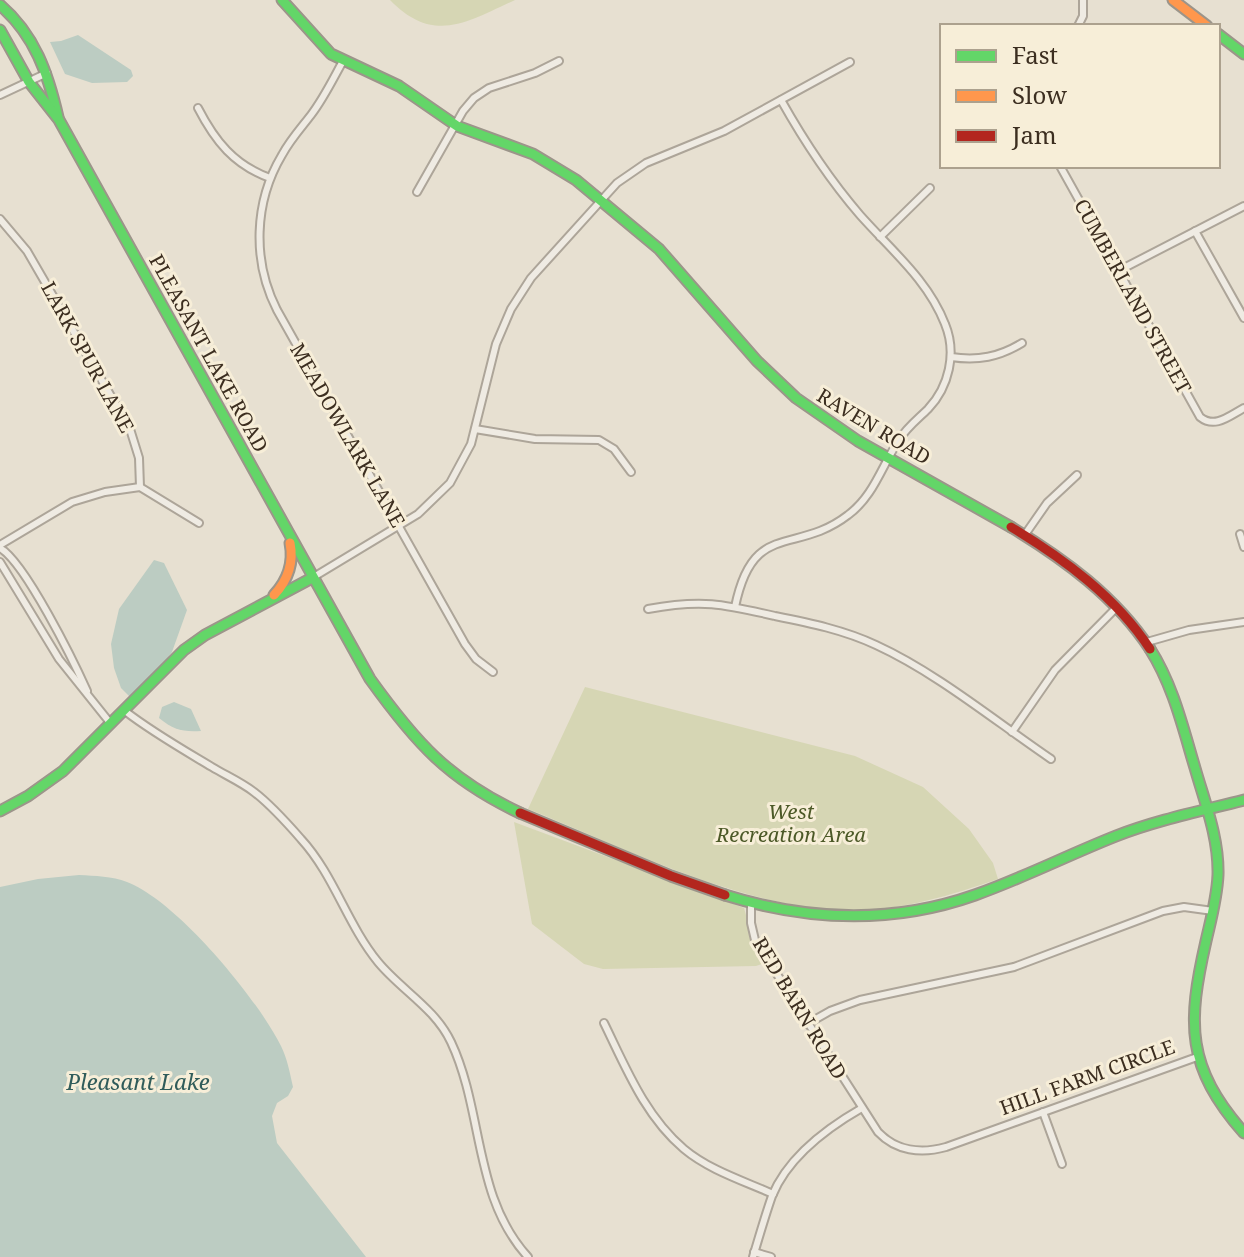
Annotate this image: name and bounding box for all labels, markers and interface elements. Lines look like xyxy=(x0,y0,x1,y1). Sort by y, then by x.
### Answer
legend xyxy=(940,24,1220,168)
text: Fast xyxy=(1012,38,1058,71)
text: Slow xyxy=(1012,78,1067,111)
text: Jam xyxy=(1011,118,1057,151)
street label: CUMBERLAND STREET xyxy=(1068,194,1198,398)
street label: PLEASANT LAKE ROAD xyxy=(143,249,275,457)
street label: LARK SPUR LANE xyxy=(35,277,141,437)
street label: MEADOWLARK LANE xyxy=(284,338,412,532)
street label: RAVEN ROAD xyxy=(812,382,936,470)
park label: West Recreation Area xyxy=(715,798,866,848)
street label: RED BARN ROAD xyxy=(747,932,853,1084)
street label: HILL FARM CIRCLE xyxy=(996,1033,1178,1121)
water label: Pleasant Lake xyxy=(65,1066,210,1096)

